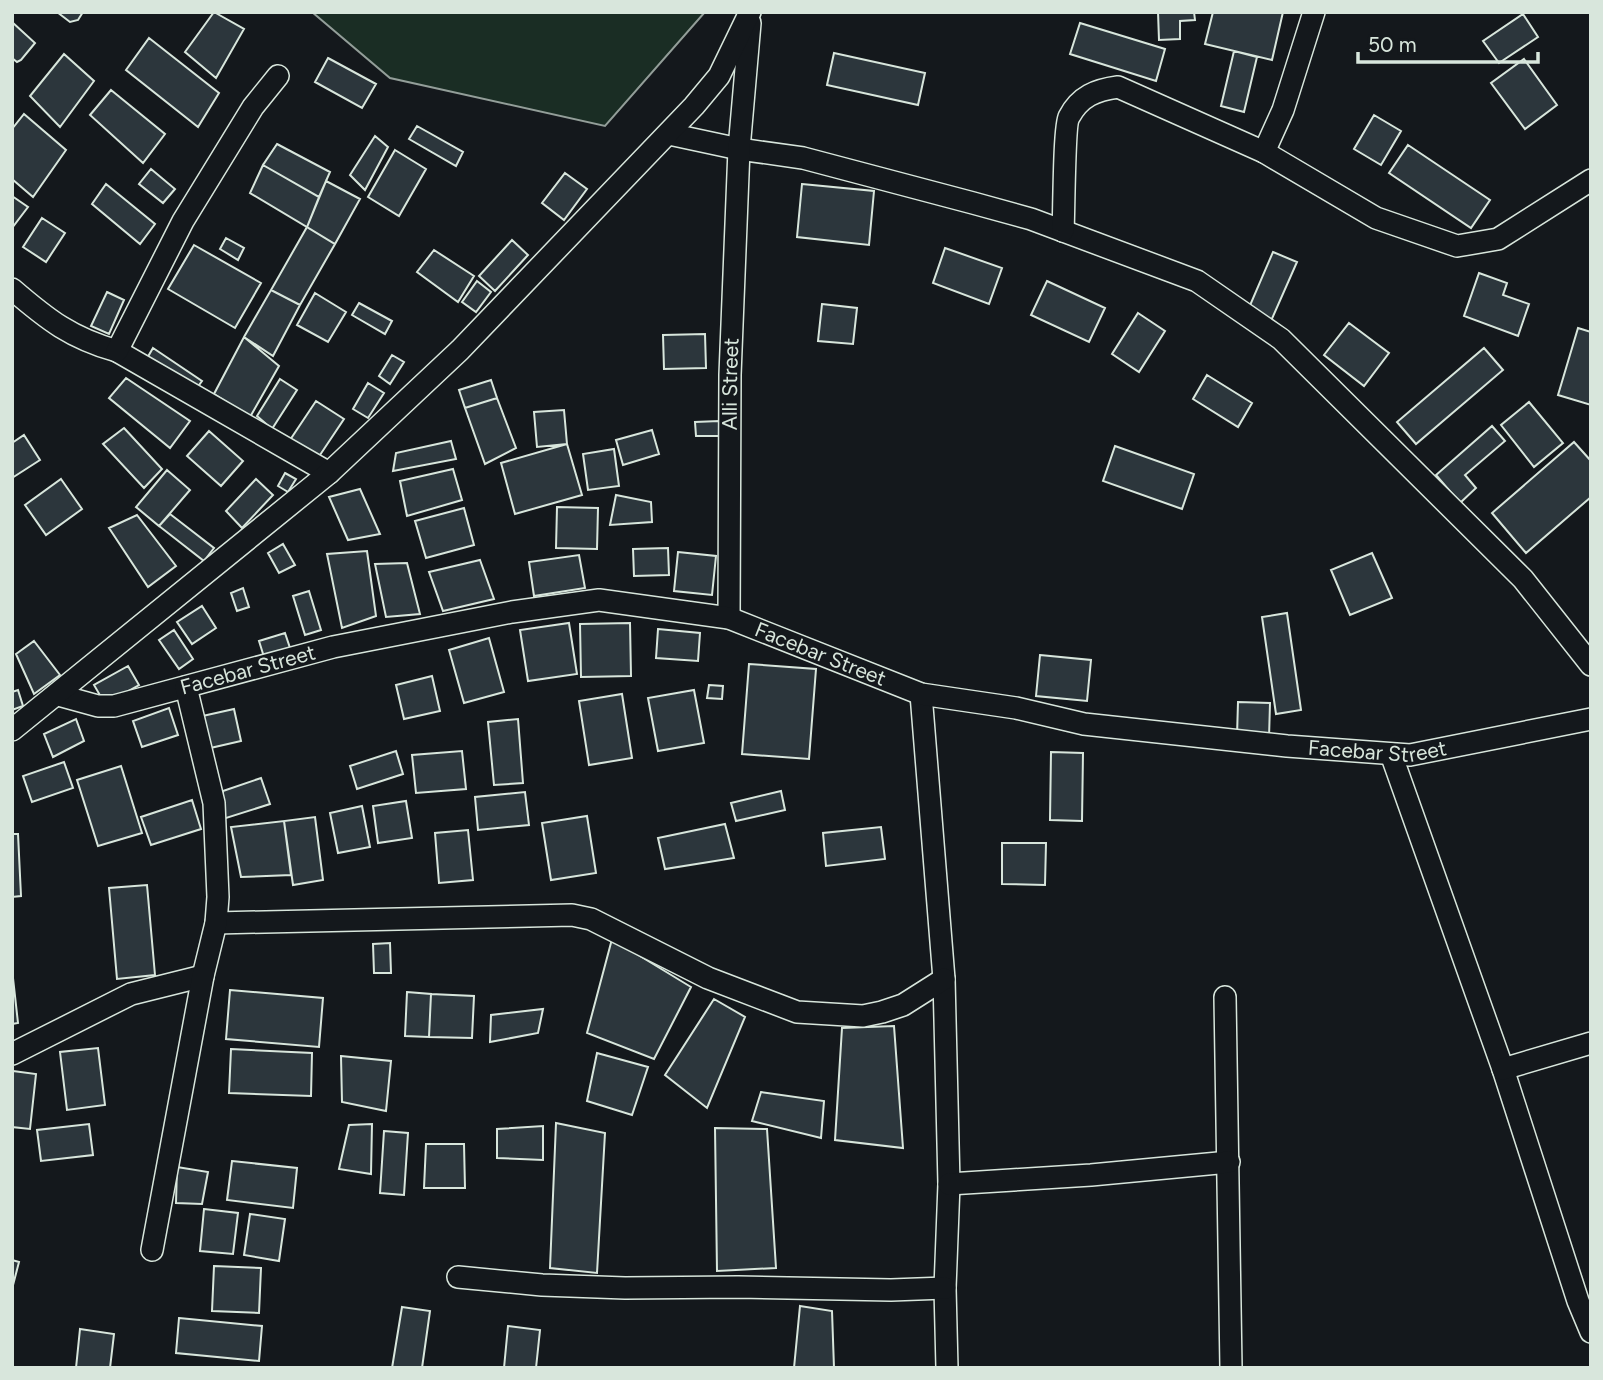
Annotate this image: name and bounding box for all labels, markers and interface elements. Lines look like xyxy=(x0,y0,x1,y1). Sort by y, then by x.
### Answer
scale bar xyxy=(1358,21,1538,65)
text: 50 m xyxy=(1368,32,1417,57)
street label: Alli Street xyxy=(717,337,743,430)
street label: Facebar Street xyxy=(751,616,890,691)
street label: Facebar Street xyxy=(177,639,318,700)
street label: Facebar Street xyxy=(1307,735,1449,767)

